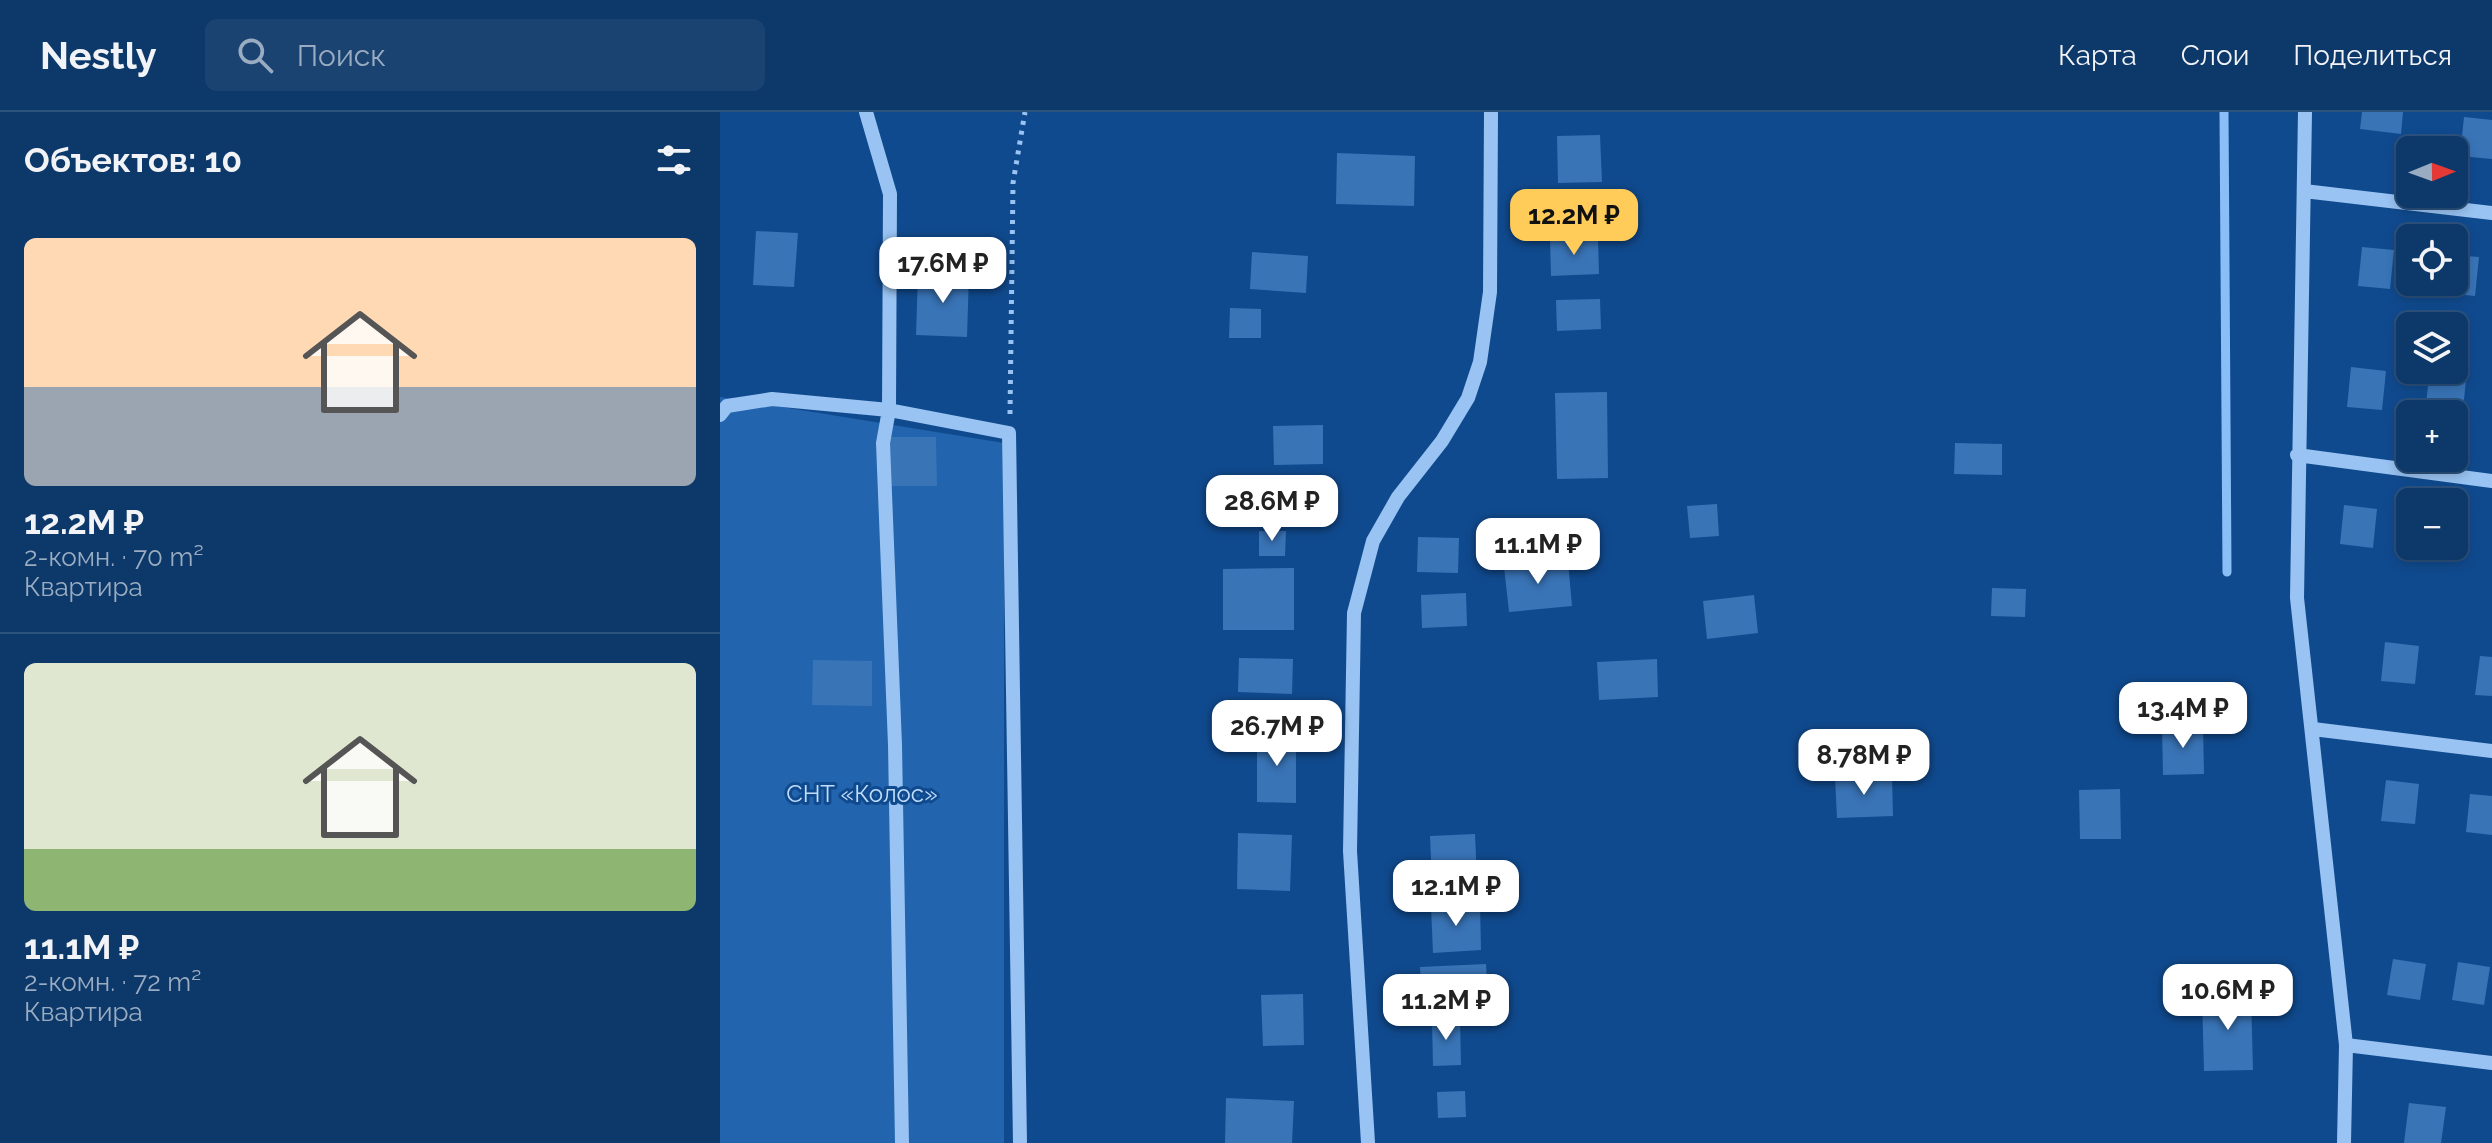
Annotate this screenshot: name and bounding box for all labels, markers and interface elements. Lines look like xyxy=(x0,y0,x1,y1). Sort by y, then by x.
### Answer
search box xyxy=(205,19,765,91)
text: Nestly xyxy=(40,33,157,78)
icon: search xyxy=(233,33,277,77)
text: Поиск xyxy=(297,38,386,73)
text: Карта xyxy=(2058,39,2137,72)
text: Слои xyxy=(2181,39,2249,72)
text: Поделиться xyxy=(2293,39,2452,72)
north arrow xyxy=(2396,136,2468,208)
map controls xyxy=(2396,136,2468,560)
icon: filters xyxy=(652,138,696,182)
text: Объектов: 10 xyxy=(24,140,242,180)
pin: 12.2M ₽ xyxy=(1500,189,1648,257)
text: 12.2M ₽ xyxy=(1528,200,1620,230)
button: locate xyxy=(2396,224,2468,296)
pin: 17.6M ₽ xyxy=(869,237,1017,305)
text: 17.6M ₽ xyxy=(897,248,989,278)
icon: home xyxy=(288,290,432,434)
button: layers xyxy=(2396,312,2468,384)
button: + xyxy=(2396,400,2468,472)
pin: 28.6M ₽ xyxy=(1198,475,1346,543)
text: 28.6M ₽ xyxy=(1224,486,1320,516)
button: − xyxy=(2396,488,2468,560)
text: 12.2M ₽ xyxy=(24,502,144,542)
pin: 11.1M ₽ xyxy=(1464,518,1612,586)
text: 11.1M ₽ xyxy=(1494,529,1582,559)
text: 2-комн. · 70 m² xyxy=(24,542,204,572)
text: Квартира xyxy=(24,572,143,602)
pin: 13.4M ₽ xyxy=(2109,682,2257,750)
text: 13.4M ₽ xyxy=(2137,693,2229,723)
pin: 26.7M ₽ xyxy=(1203,700,1351,768)
text: 26.7M ₽ xyxy=(1230,711,1324,741)
icon: home xyxy=(288,715,432,859)
pin: 8.78M ₽ xyxy=(1790,729,1938,797)
text: 8.78M ₽ xyxy=(1816,740,1912,770)
park label: СНТ «Колос» xyxy=(786,779,938,808)
pin: 12.1M ₽ xyxy=(1382,860,1530,928)
text: 12.1M ₽ xyxy=(1411,871,1501,901)
text: 11.1M ₽ xyxy=(24,927,139,967)
pin: 10.6M ₽ xyxy=(2154,964,2302,1032)
text: 2-комн. · 72 m² xyxy=(24,967,201,997)
pin: 11.2M ₽ xyxy=(1372,974,1520,1042)
text: 10.6M ₽ xyxy=(2181,975,2275,1005)
text: 11.2M ₽ xyxy=(1401,985,1491,1015)
text: Квартира xyxy=(24,997,143,1027)

